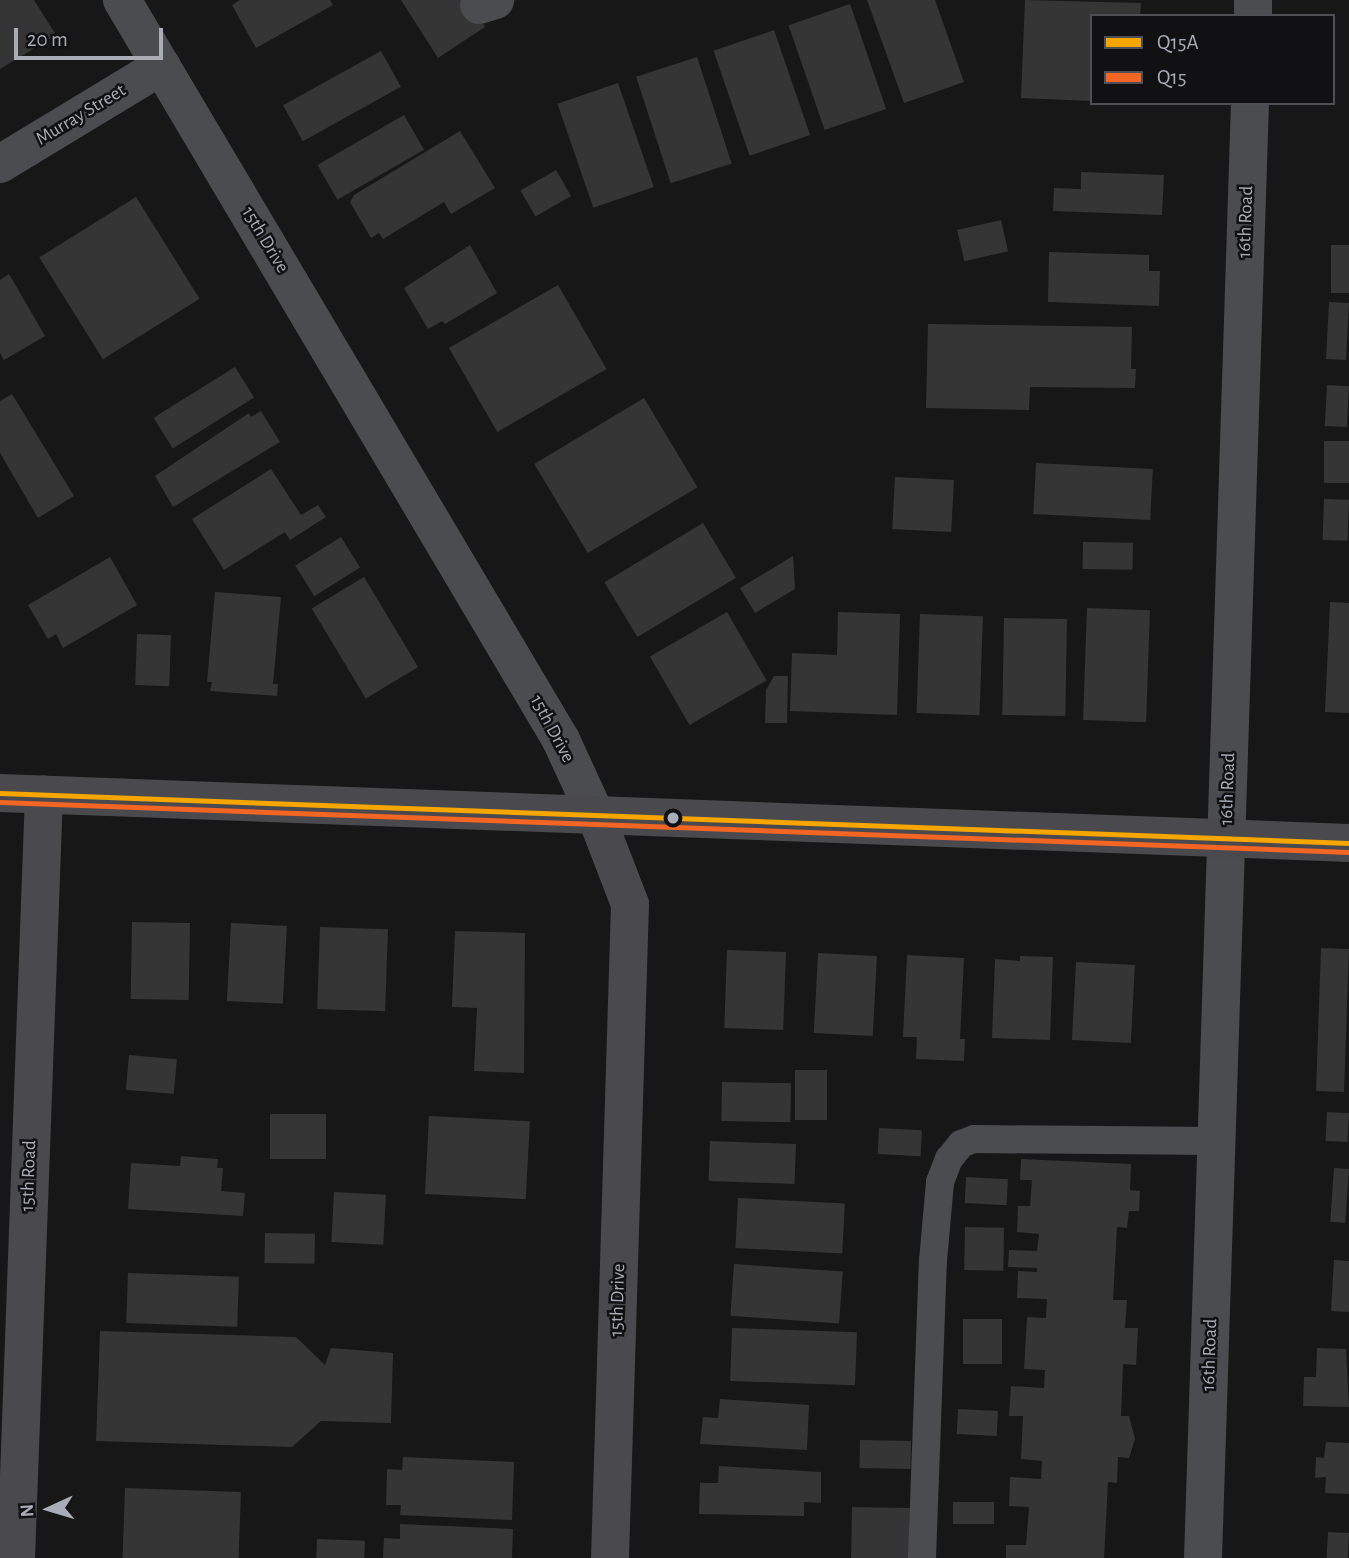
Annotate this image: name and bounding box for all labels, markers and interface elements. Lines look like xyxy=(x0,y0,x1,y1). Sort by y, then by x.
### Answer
scale bar xyxy=(18,14,166,58)
legend xyxy=(1090,14,1335,105)
text: 20 m xyxy=(27,29,68,50)
text: Q15A xyxy=(1157,32,1199,53)
text: Q15 xyxy=(1157,67,1186,88)
street label: Murray Street xyxy=(32,79,130,151)
street label: 16th Road xyxy=(1233,185,1259,259)
street label: 15th Drive xyxy=(236,203,294,277)
street label: 15th Drive xyxy=(525,691,579,767)
street label: 16th Road xyxy=(1215,752,1241,826)
unlabelled marker xyxy=(666,811,680,825)
street label: 15th Road xyxy=(16,1140,42,1212)
street label: 15th Drive xyxy=(605,1263,631,1337)
street label: 16th Road xyxy=(1197,1318,1223,1392)
north arrow xyxy=(14,1474,84,1544)
text: N xyxy=(18,1503,37,1518)

